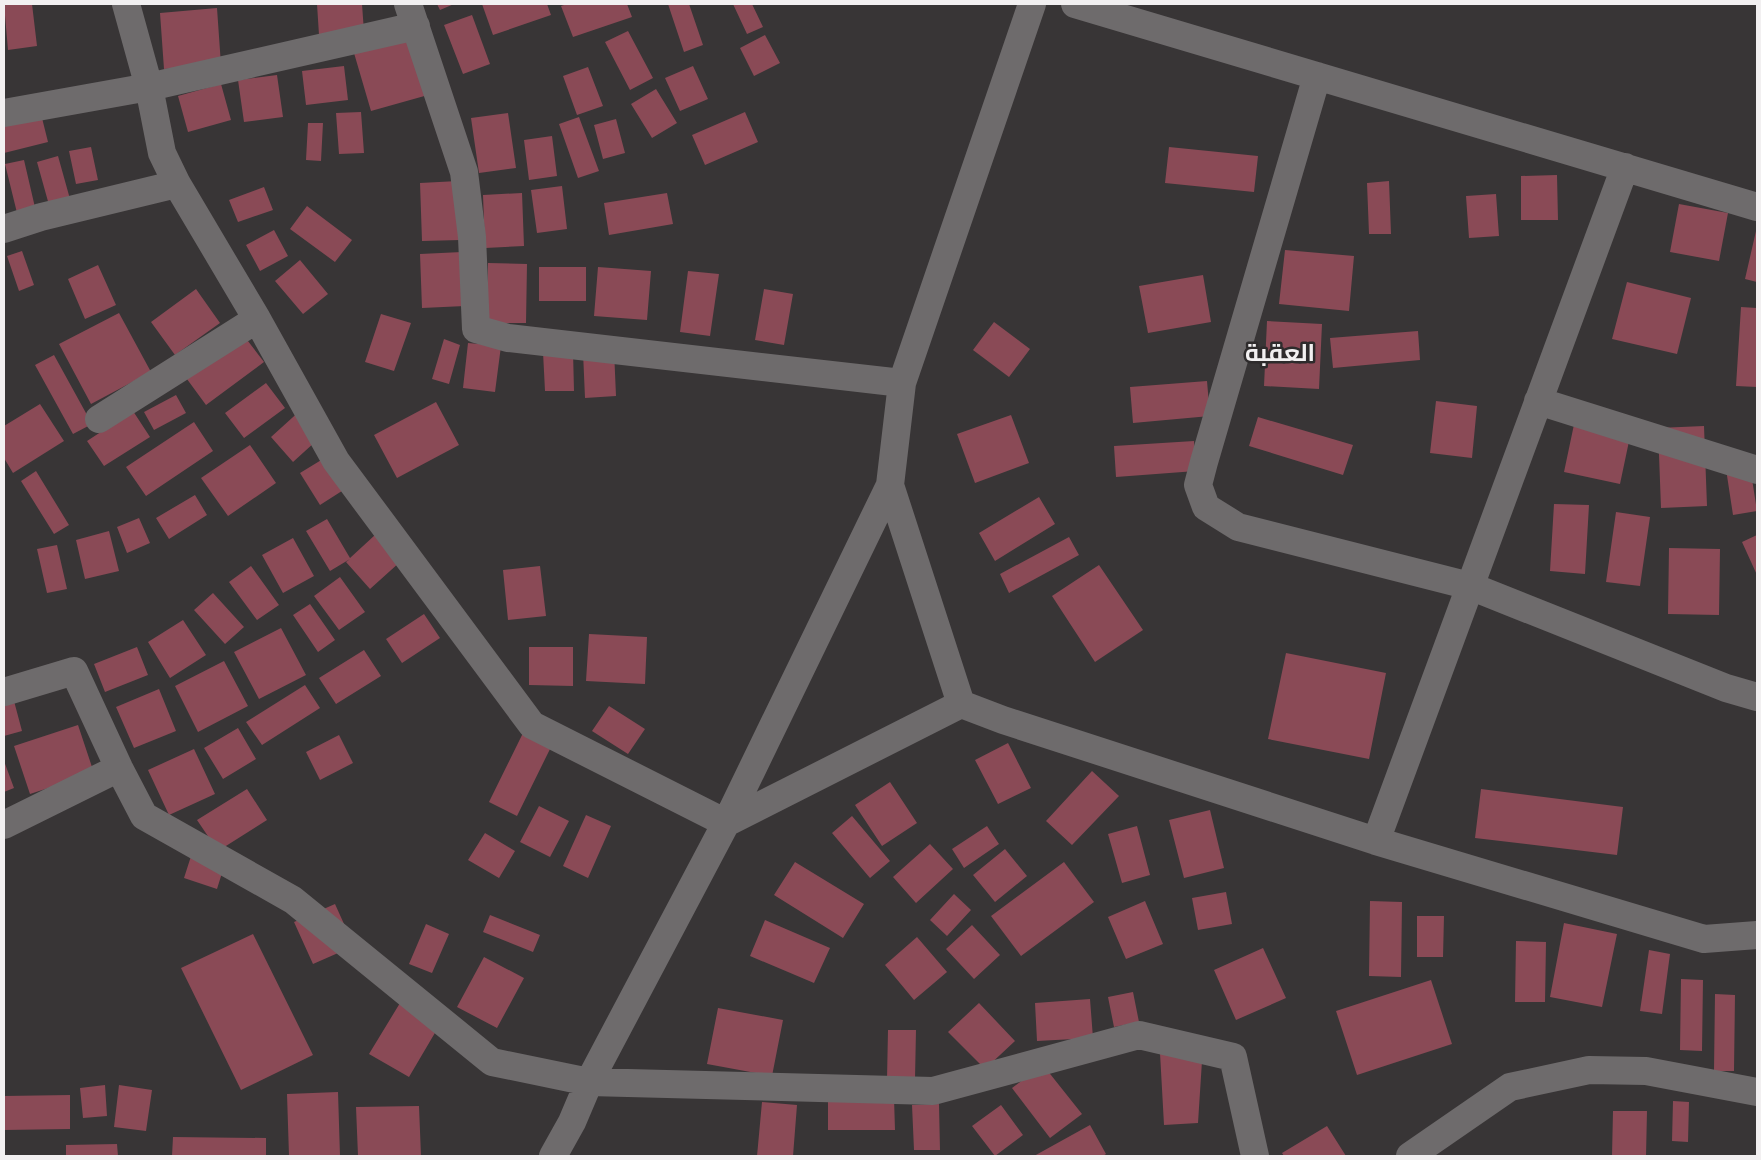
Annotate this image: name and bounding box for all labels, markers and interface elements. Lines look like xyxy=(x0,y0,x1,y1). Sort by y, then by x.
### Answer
district label: العقبة xyxy=(1245,338,1315,367)

